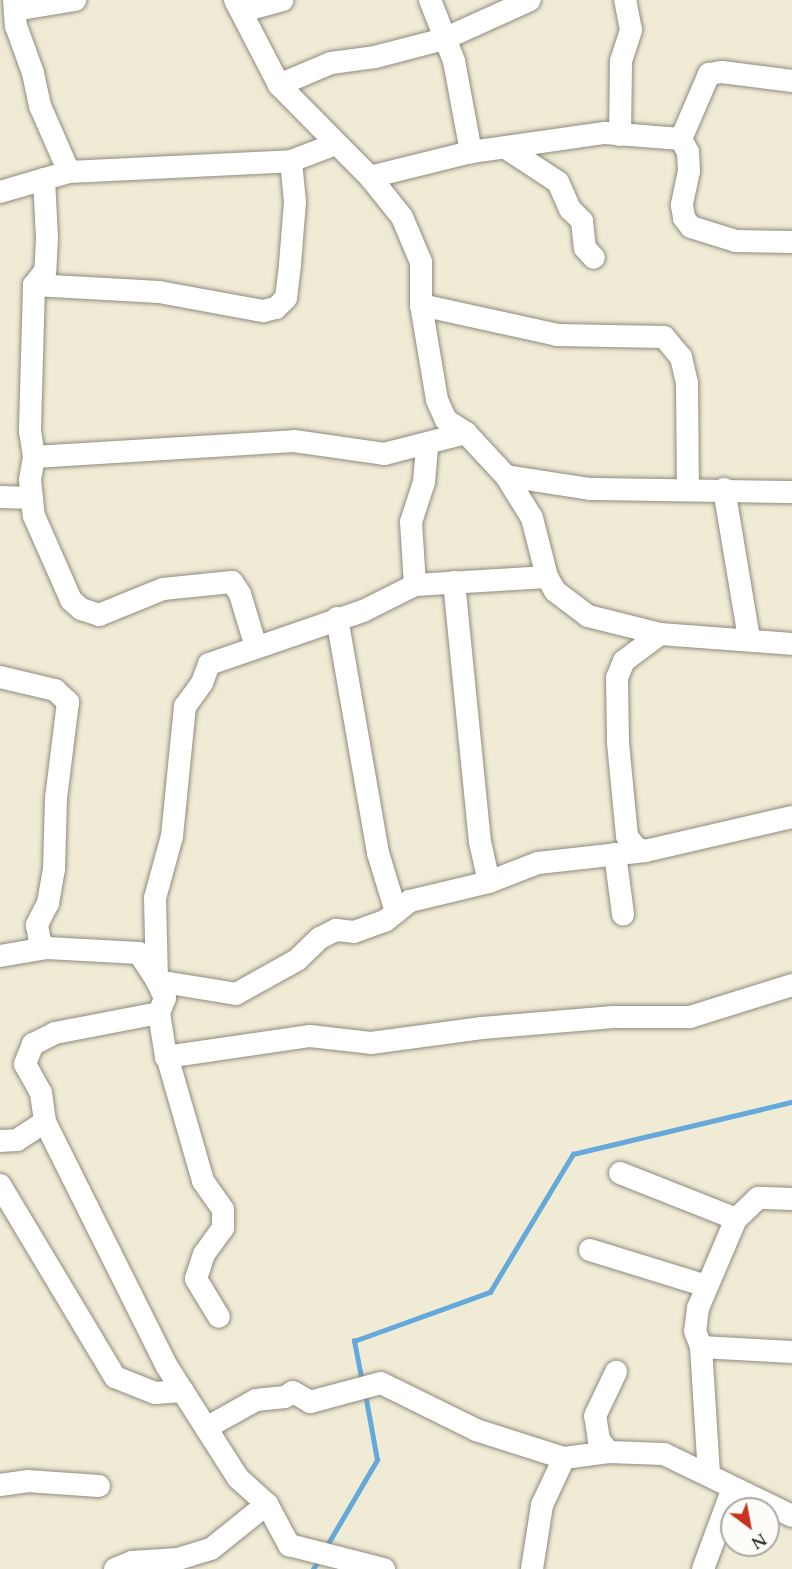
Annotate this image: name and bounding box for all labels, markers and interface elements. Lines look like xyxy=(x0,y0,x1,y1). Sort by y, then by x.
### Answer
north arrow xyxy=(720,1497,780,1557)
text: N xyxy=(747,1528,770,1554)

